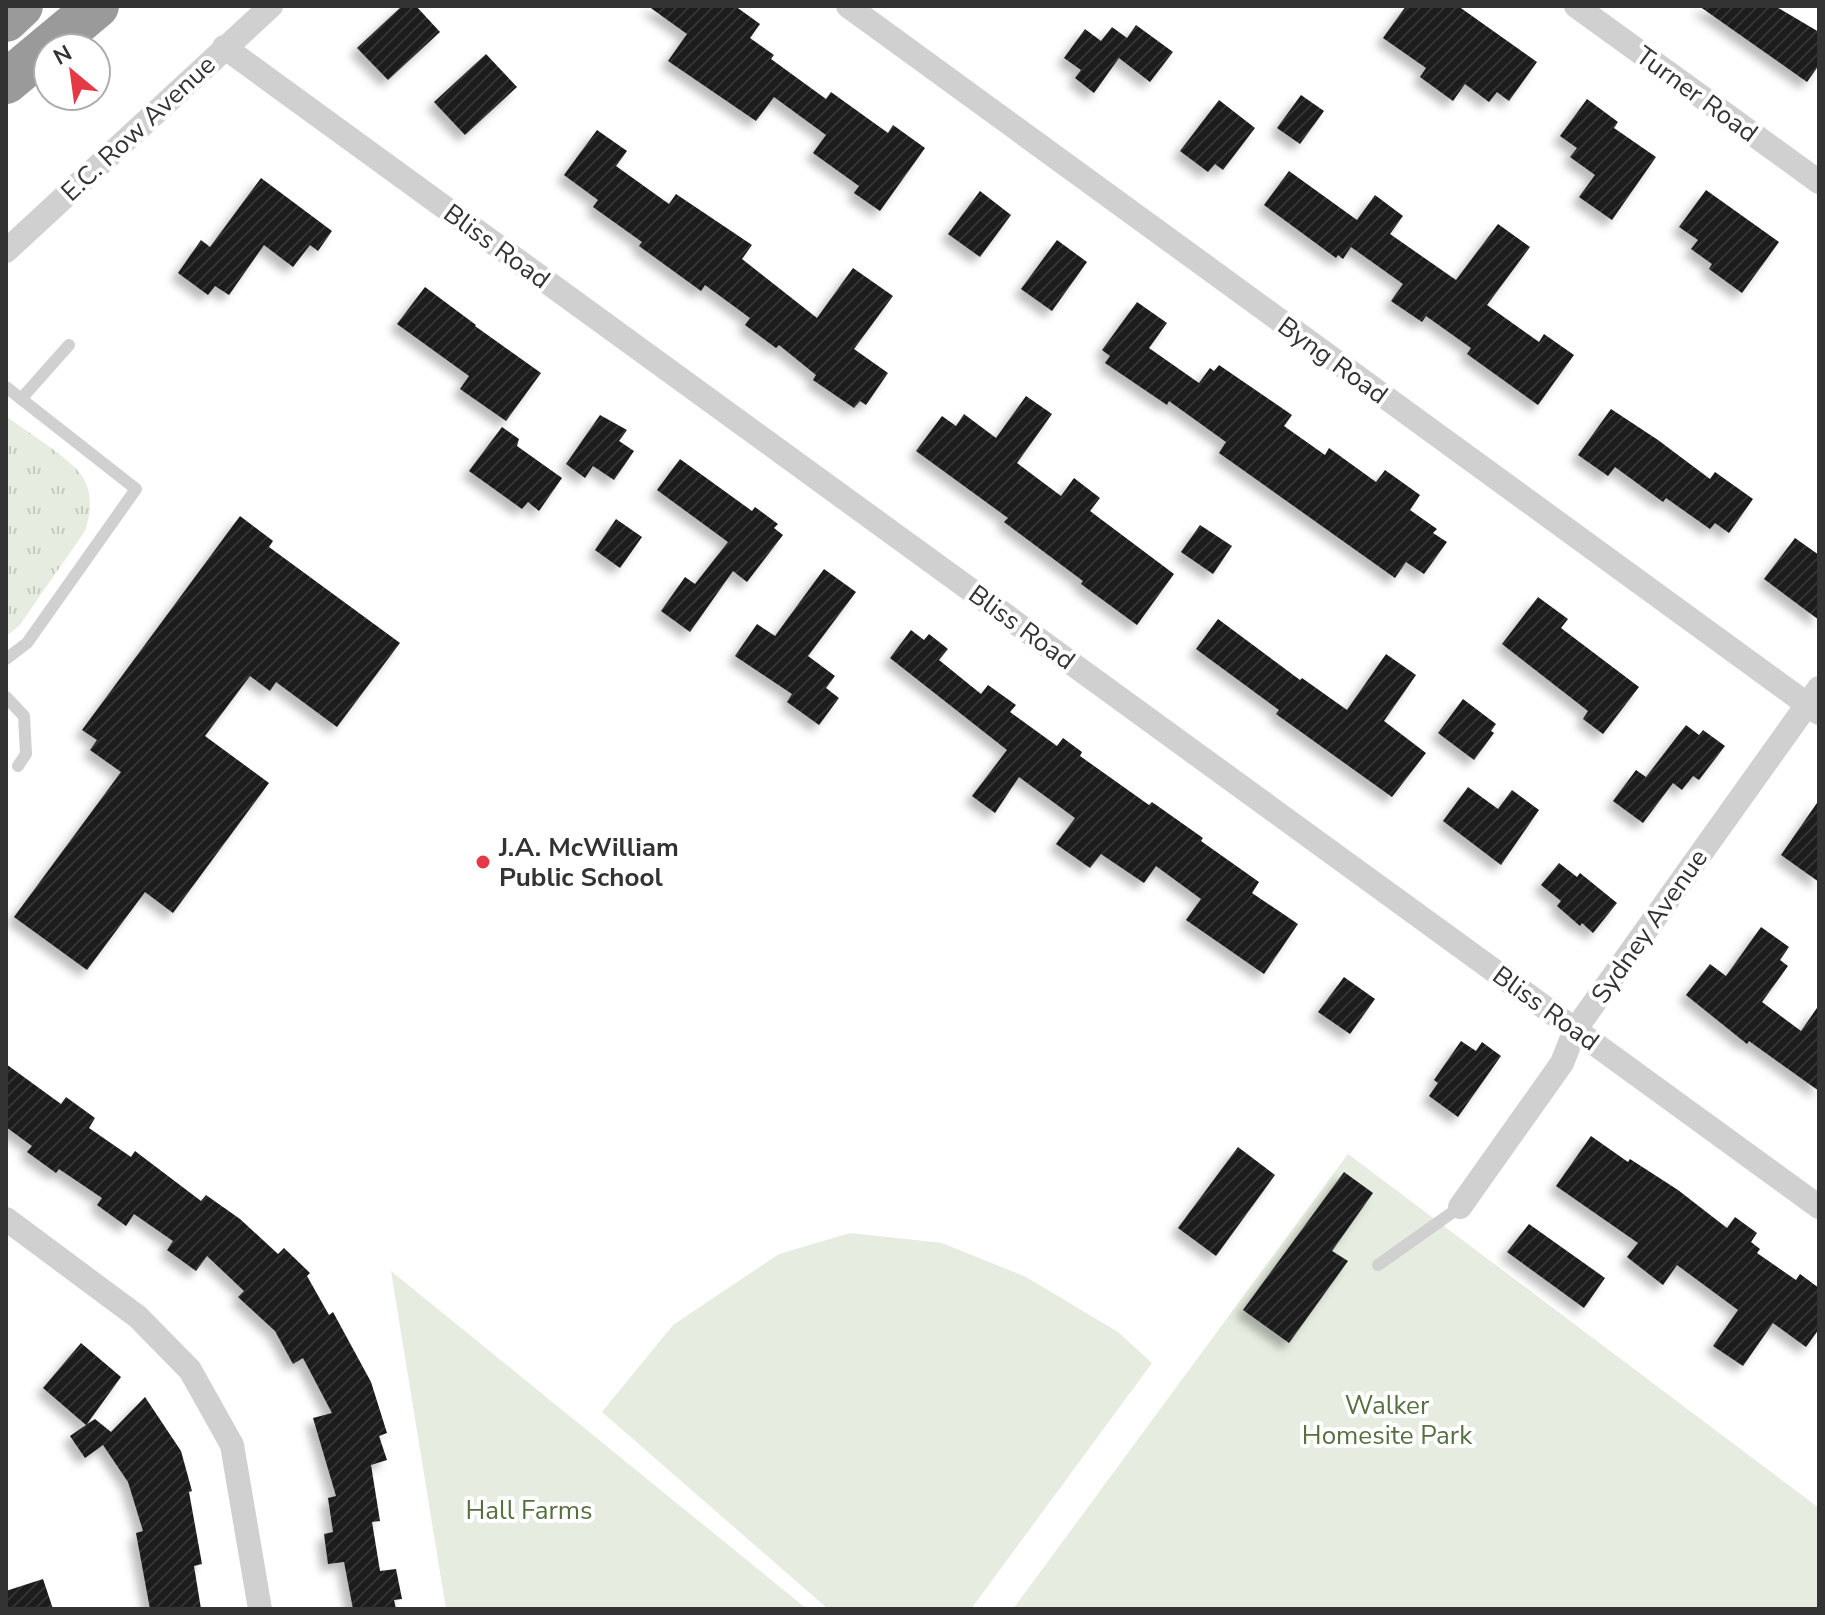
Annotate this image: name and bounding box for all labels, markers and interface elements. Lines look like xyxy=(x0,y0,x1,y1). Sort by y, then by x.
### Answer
north arrow xyxy=(32,32,112,112)
text: N xyxy=(48,38,77,72)
street label: Turner Road xyxy=(1629,38,1765,151)
street label: E.C. Row Avenue xyxy=(54,48,223,209)
street label: Bliss Road xyxy=(436,196,557,297)
street label: Byng Road xyxy=(1271,309,1395,412)
street label: Bliss Road xyxy=(961,577,1082,678)
place label: J.A. McWilliam Public School xyxy=(498,830,679,895)
street label: Sydney Avenue xyxy=(1583,842,1716,1011)
marker: J.A. McWilliam Public School xyxy=(474,853,492,871)
street label: Bliss Road xyxy=(1485,958,1606,1059)
park label: Walker Homesite Park xyxy=(1302,1388,1473,1453)
park label: Hall Farms xyxy=(465,1493,593,1528)

